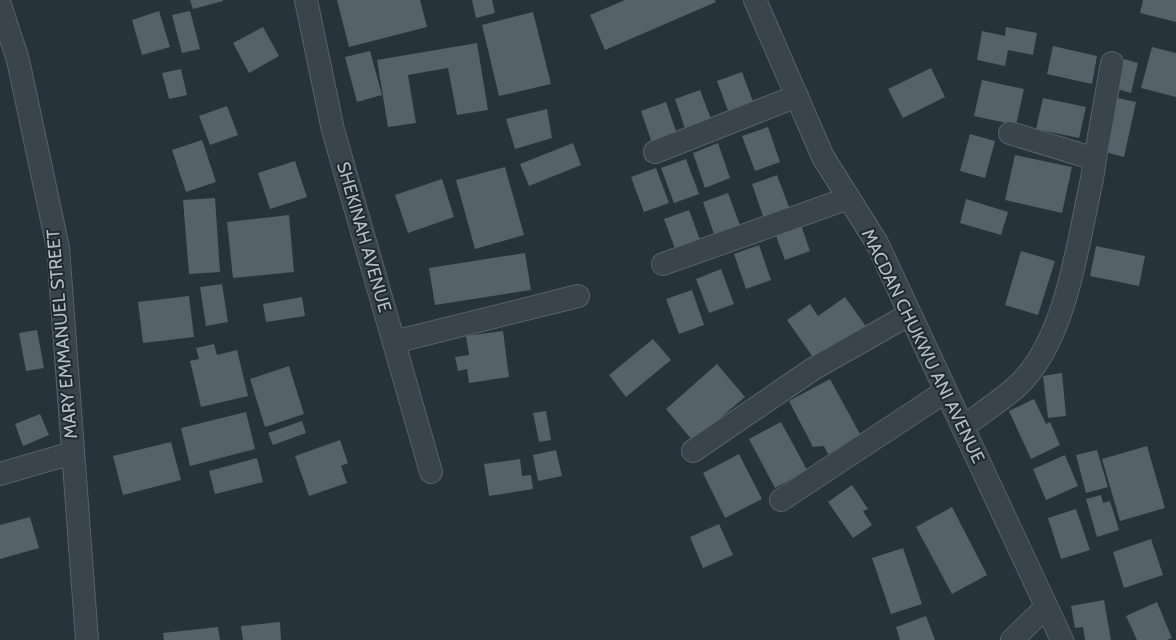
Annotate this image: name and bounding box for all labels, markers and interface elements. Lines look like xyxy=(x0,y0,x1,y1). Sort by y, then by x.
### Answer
street label: SHEKINAH AVENUE xyxy=(332,159,396,315)
street label: MACDAN CHUKWU ANI AVENUE xyxy=(857,225,989,467)
street label: MARY EMMANUEL STREET xyxy=(42,228,82,440)

